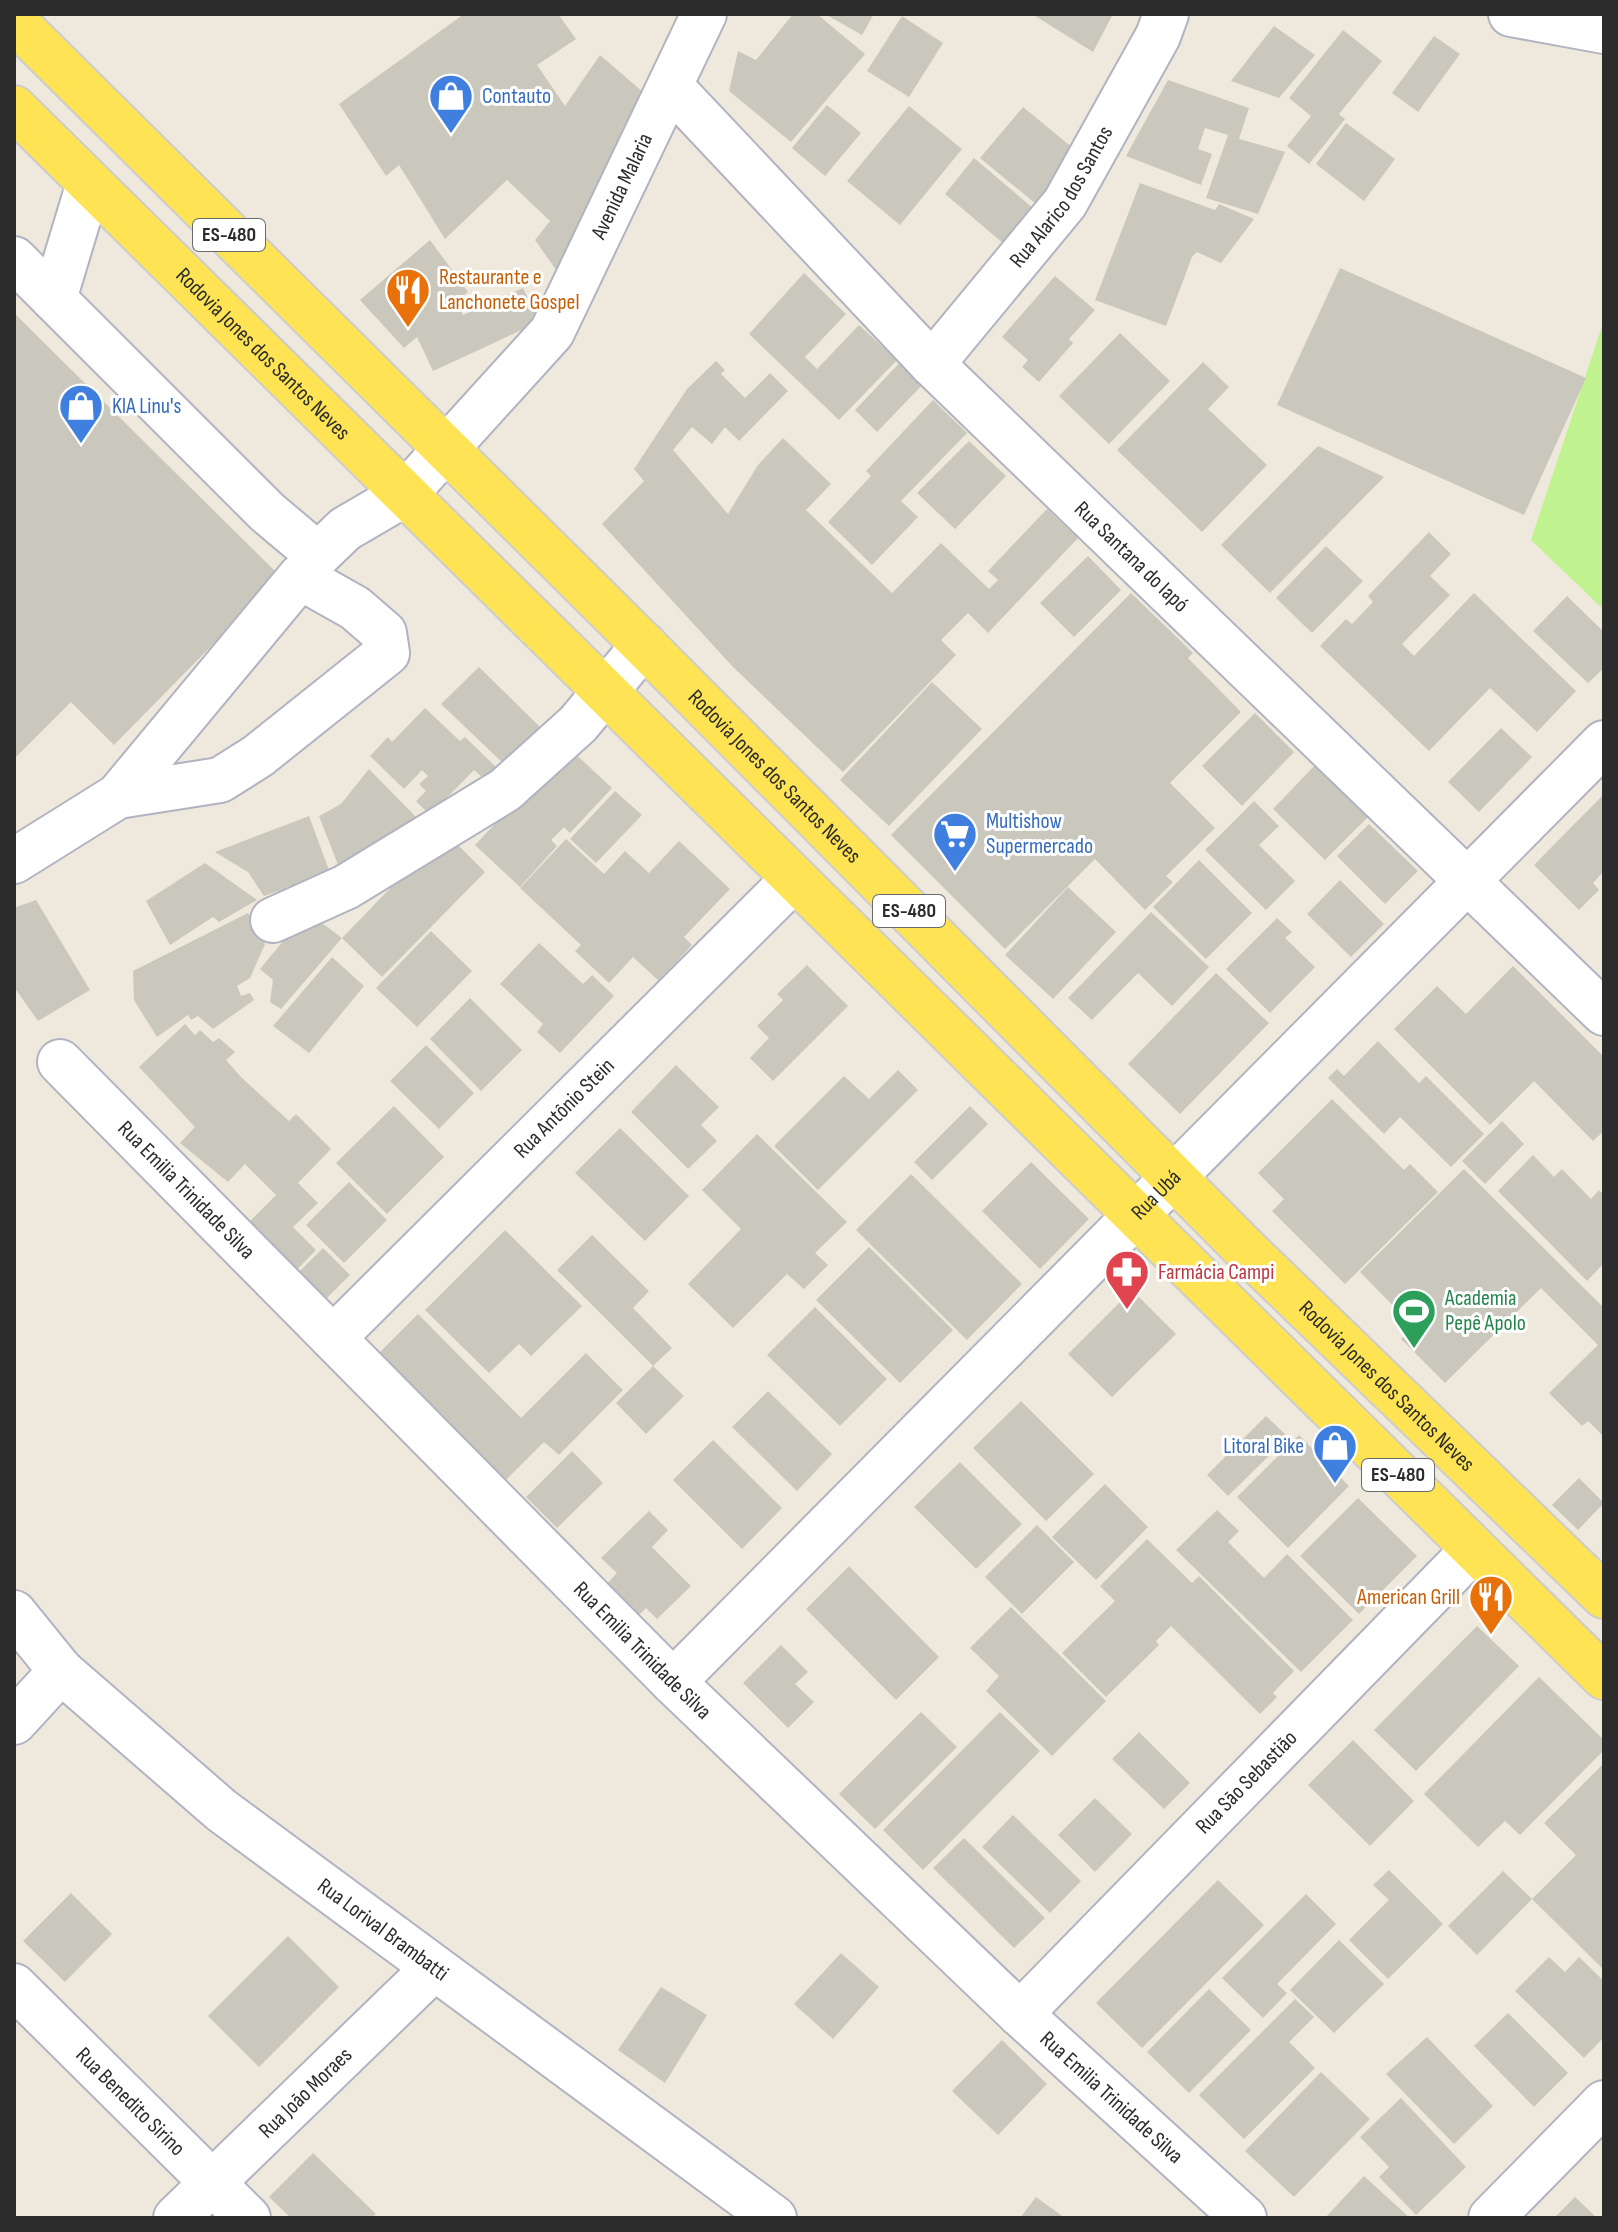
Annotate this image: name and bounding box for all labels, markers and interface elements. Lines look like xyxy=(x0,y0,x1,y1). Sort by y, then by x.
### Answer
shop icon: Contauto xyxy=(427,72,475,135)
place label: Contauto xyxy=(482,83,551,110)
street label: Rua Alarico dos Santos xyxy=(1004,121,1119,273)
street label: Avenida Malaria xyxy=(585,129,659,244)
road number: ES-480 xyxy=(193,219,265,251)
street label: Rodovia Jones dos Santos Neves xyxy=(170,262,356,446)
place label: Restaurante e Lanchonete Gospel xyxy=(439,264,580,316)
restaurant icon: Restaurante e Lanchonete Gospel xyxy=(384,266,432,329)
shop icon: KIA Linu's xyxy=(57,382,105,445)
place label: KIA Linu's xyxy=(112,393,182,420)
street label: Rua Santana do Iapó xyxy=(1069,495,1194,618)
street label: Rodovia Jones dos Santos Neves xyxy=(682,684,867,869)
place label: Multishow Supermercado xyxy=(986,808,1093,860)
supermarket icon: Multishow Supermercado xyxy=(931,810,979,873)
road number: ES-480 xyxy=(873,895,945,927)
street label: Rua Antônio Stein xyxy=(508,1052,620,1164)
street label: Rua Emilia Trinidade Silva xyxy=(112,1115,261,1265)
street label: Rua Ubá xyxy=(1125,1164,1187,1226)
pharmacy icon: Farmácia Campi xyxy=(1103,1248,1151,1311)
place label: Farmácia Campi xyxy=(1158,1259,1274,1286)
place label: Academia Pepê Apolo xyxy=(1444,1285,1526,1337)
sports icon: Academia Pepê Apolo xyxy=(1390,1287,1438,1350)
street label: Rodovia Jones dos Santos Neves xyxy=(1293,1295,1481,1477)
shop icon: Litoral Bike xyxy=(1311,1422,1359,1485)
place label: Litoral Bike xyxy=(1223,1433,1304,1460)
road number: ES-480 xyxy=(1362,1459,1434,1491)
restaurant icon: American Grill xyxy=(1467,1573,1515,1636)
street label: Rua Emilia Trinidade Silva xyxy=(568,1576,717,1725)
place label: American Grill xyxy=(1356,1584,1460,1611)
street label: Rua São Sebastião xyxy=(1190,1725,1303,1840)
street label: Rua Lorival Brambatti xyxy=(312,1872,454,1987)
street label: Rua Emilia Trinidade Silva xyxy=(1034,2025,1189,2169)
street label: Rua Benedito Sirino xyxy=(70,2041,191,2161)
street label: Rua João Moraes xyxy=(253,2041,358,2144)

